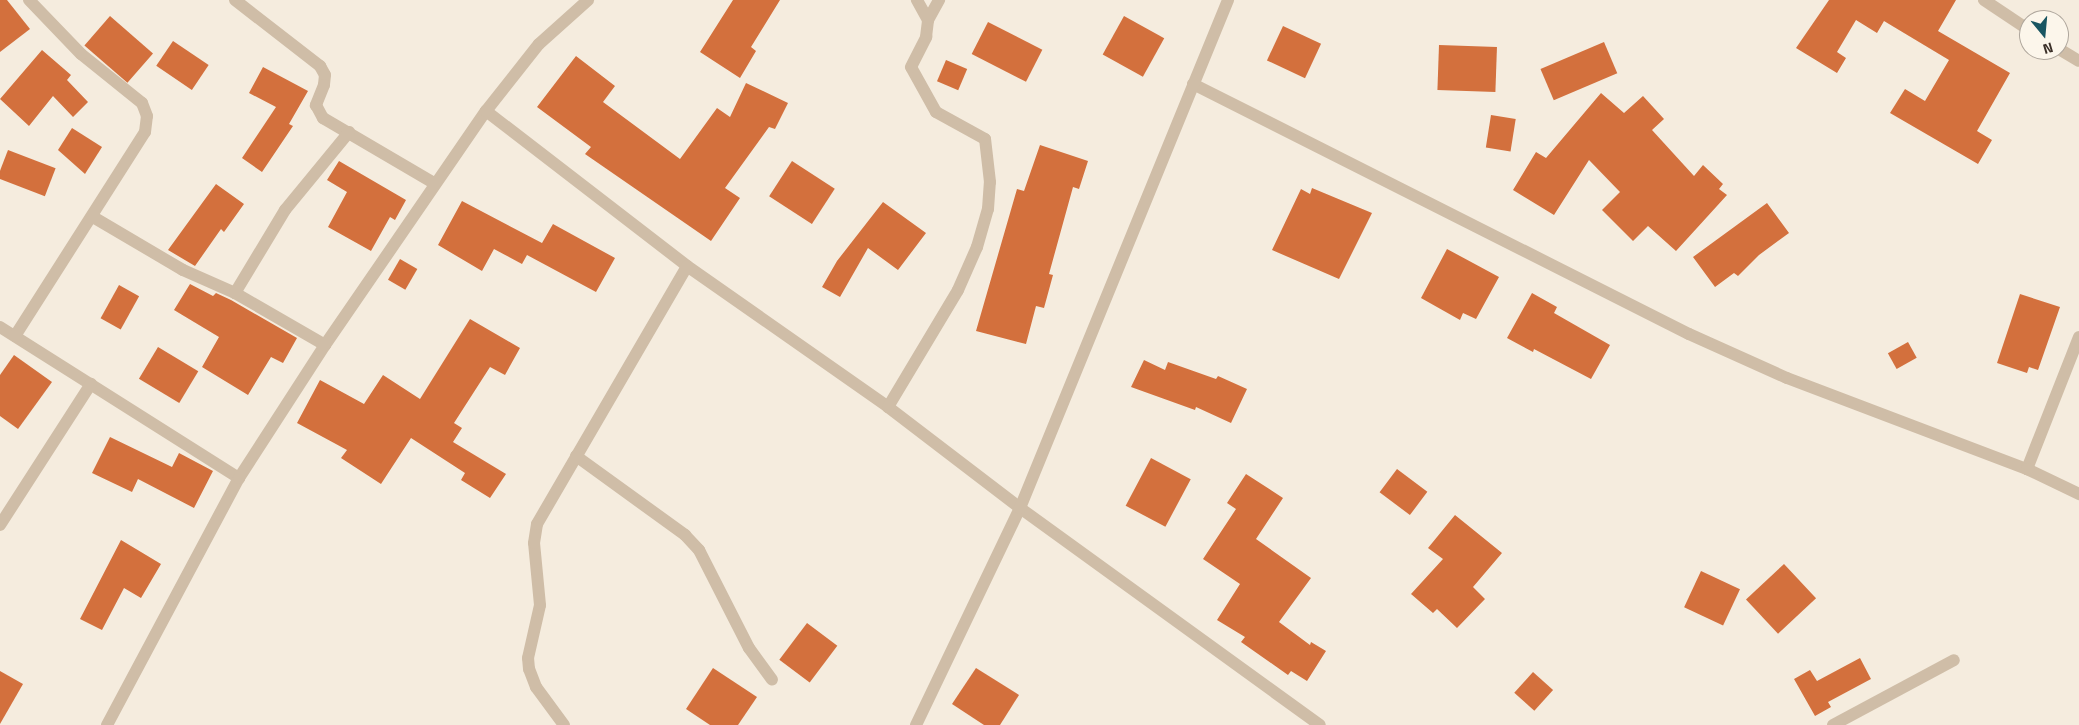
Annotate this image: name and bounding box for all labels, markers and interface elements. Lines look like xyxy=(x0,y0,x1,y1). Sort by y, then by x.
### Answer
north arrow xyxy=(2019,10,2069,60)
text: N xyxy=(2041,37,2056,60)

